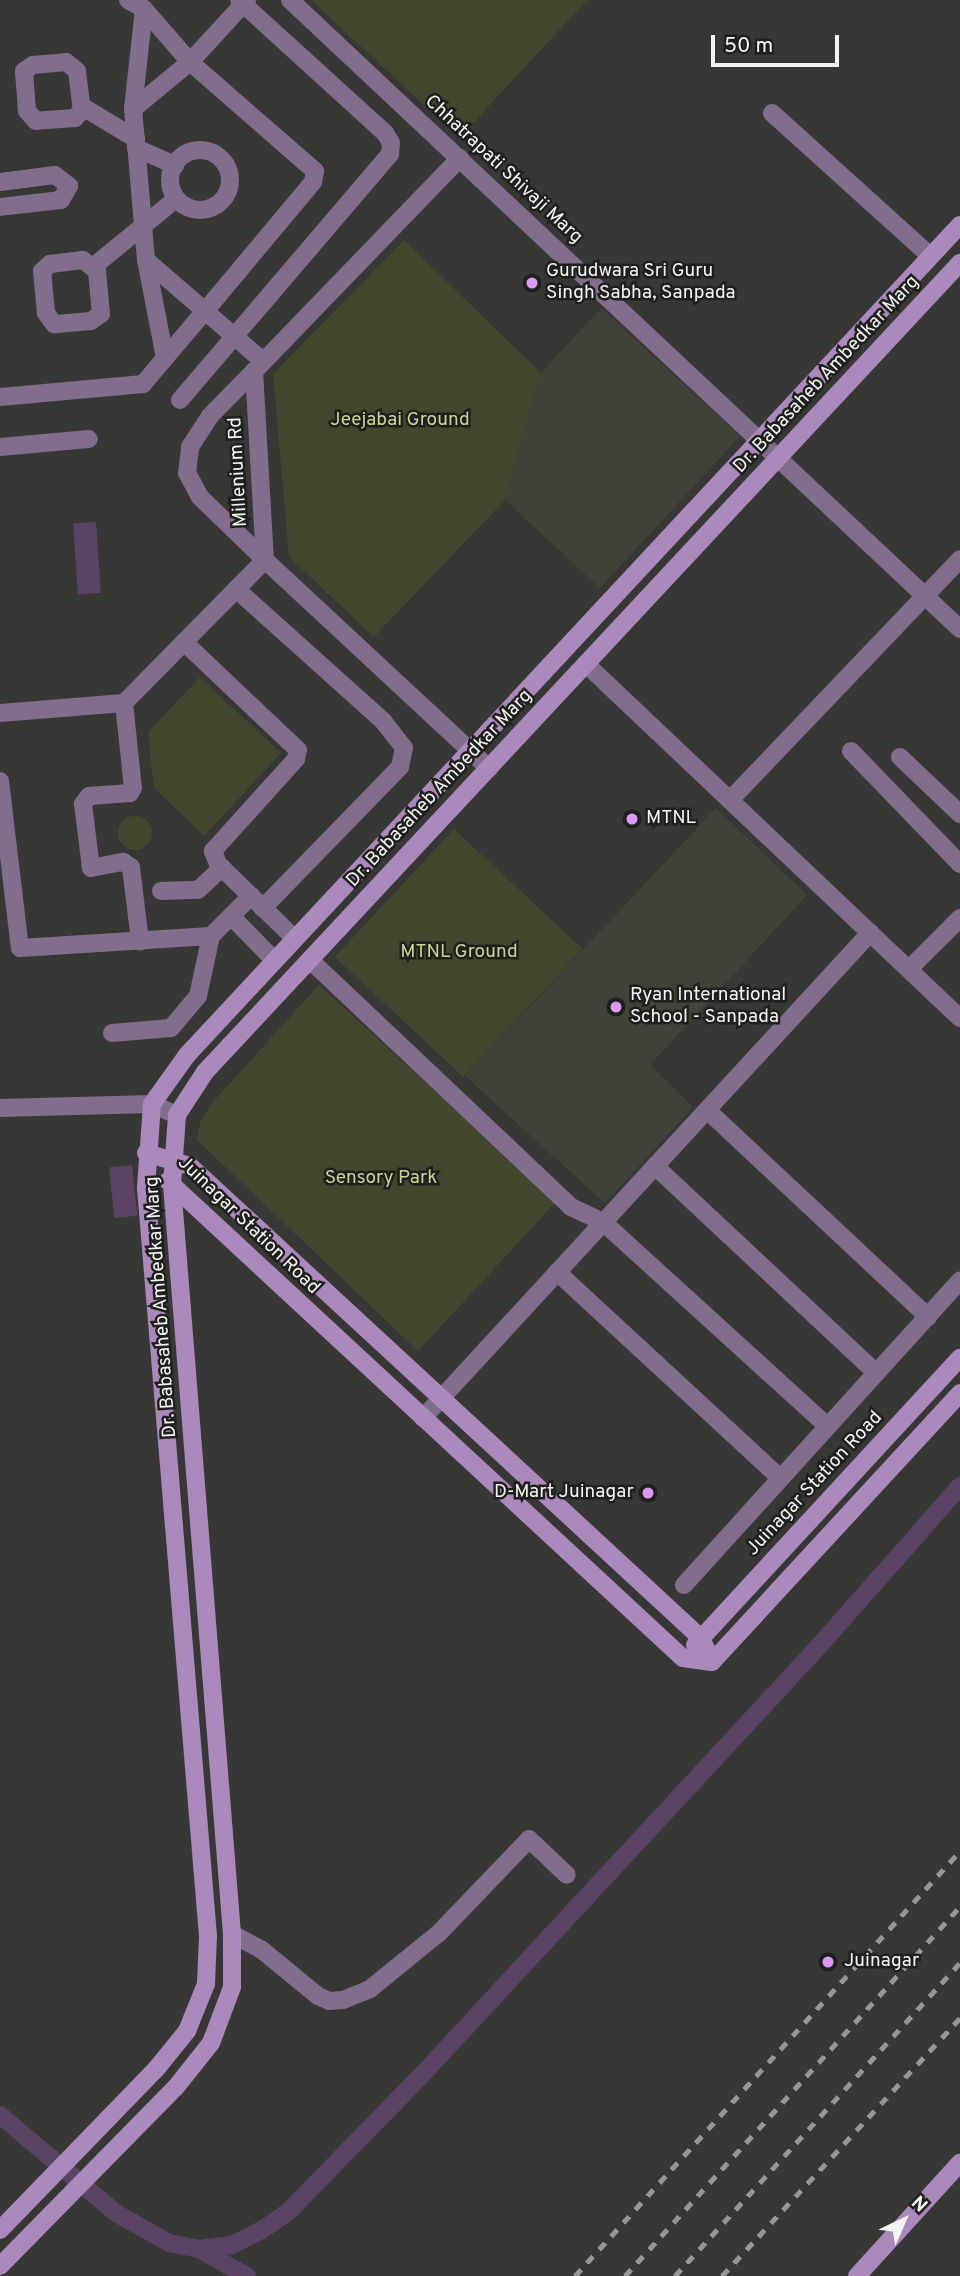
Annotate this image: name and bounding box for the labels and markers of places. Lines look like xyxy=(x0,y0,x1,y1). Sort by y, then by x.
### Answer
place label: Gurudwara Sri Guru Singh Sabha, Sanpada xyxy=(546,261,736,305)
marker: Gurudwara Sri Guru Singh Sabha, Sanpada xyxy=(524,275,540,291)
place label: MTNL xyxy=(646,808,696,830)
marker: MTNL xyxy=(624,811,640,827)
place label: Ryan International School - Sanpada xyxy=(630,985,786,1029)
marker: Ryan International School - Sanpada xyxy=(608,999,624,1015)
place label: D-Mart Juinagar xyxy=(494,1482,634,1504)
marker: D-Mart Juinagar xyxy=(640,1485,656,1501)
place label: Juinagar xyxy=(844,1951,919,1973)
marker: Juinagar xyxy=(818,1952,838,1972)

